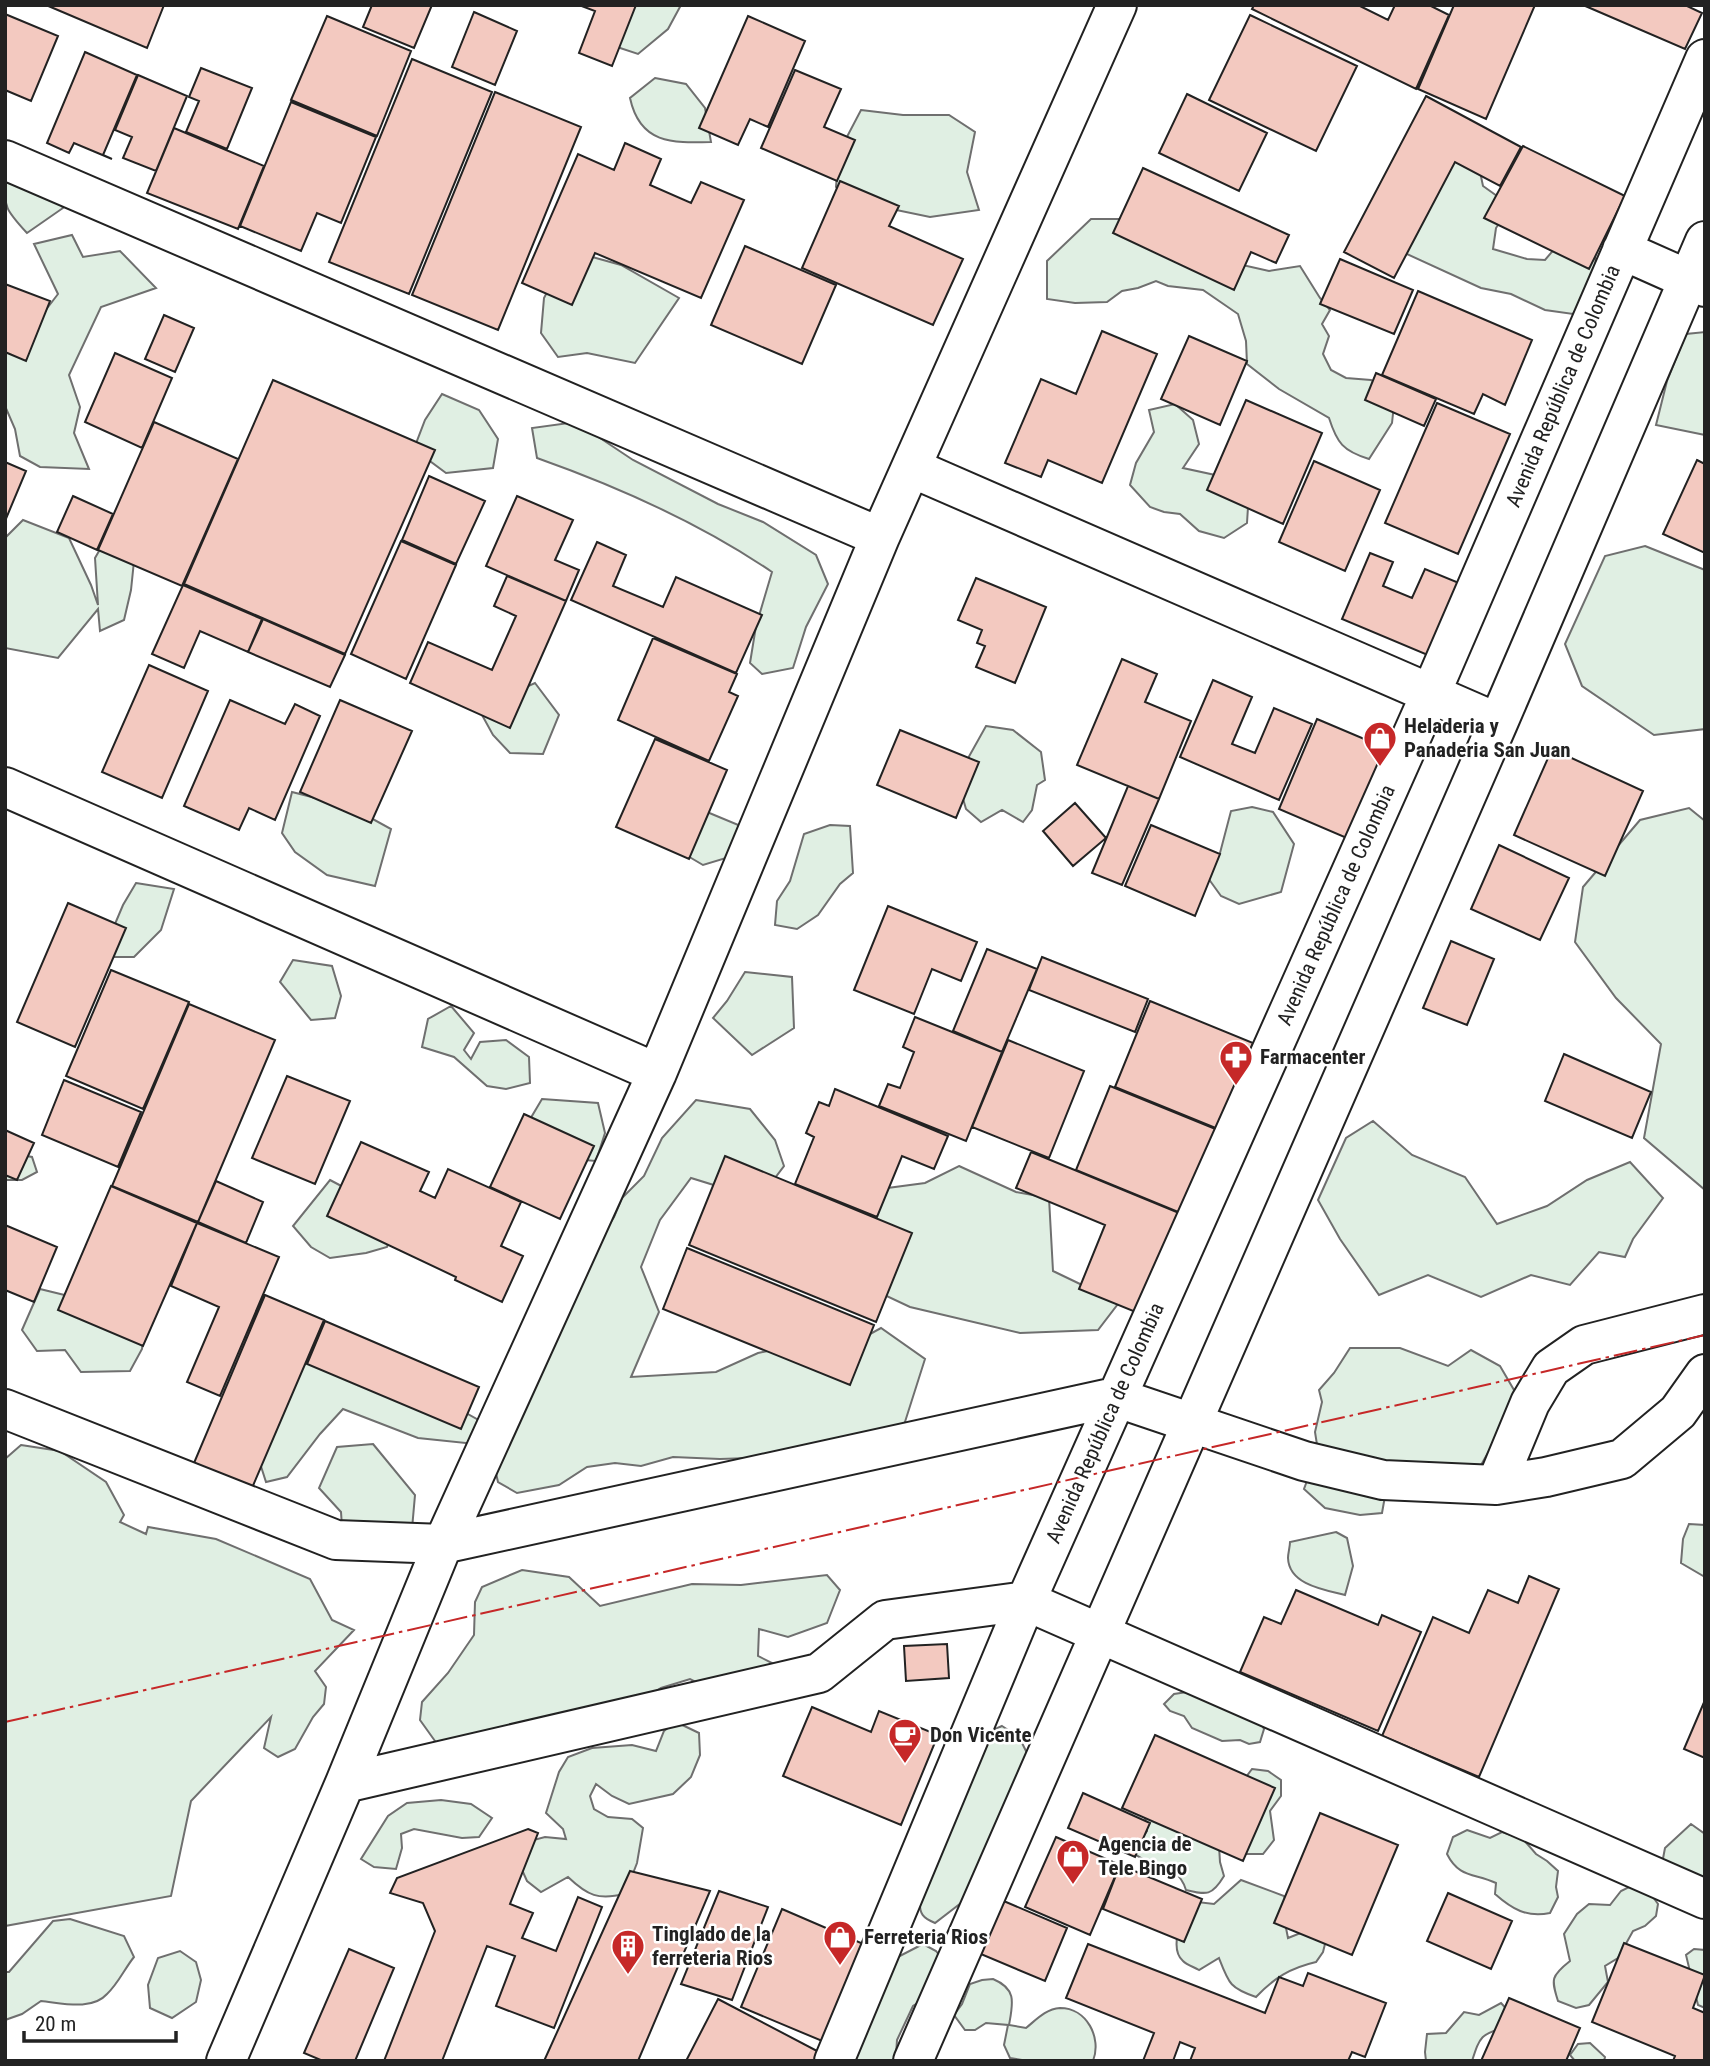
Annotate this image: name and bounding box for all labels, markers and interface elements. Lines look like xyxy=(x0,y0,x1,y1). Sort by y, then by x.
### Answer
street label: Avenida República de Colombia xyxy=(1501,261,1625,511)
place label: Heladeria y Panaderia San Juan xyxy=(1404,714,1571,762)
shop icon: Heladeria y Panaderia San Juan xyxy=(1361,719,1399,768)
street label: Avenida República de Colombia xyxy=(1272,781,1400,1029)
pharmacy icon: Farmacenter xyxy=(1217,1038,1255,1087)
place label: Farmacenter xyxy=(1260,1045,1365,1069)
street label: Avenida República de Colombia xyxy=(1041,1299,1169,1547)
cafe icon: Don Vicente xyxy=(886,1716,924,1765)
place label: Don Vicente xyxy=(930,1723,1031,1747)
place label: Agencia de Tele Bingo xyxy=(1098,1832,1192,1880)
shop icon: Agencia de Tele Bingo xyxy=(1054,1837,1092,1886)
shop icon: Ferreteria Rios xyxy=(821,1918,859,1967)
place label: Tinglado de la ferreteria Rios xyxy=(652,1922,773,1970)
place label: Ferreteria Rios xyxy=(864,1925,988,1949)
building icon: Tinglado de la ferreteria Rios xyxy=(609,1927,647,1976)
scale bar xyxy=(24,2000,177,2044)
text: 20 m xyxy=(35,2012,76,2036)

